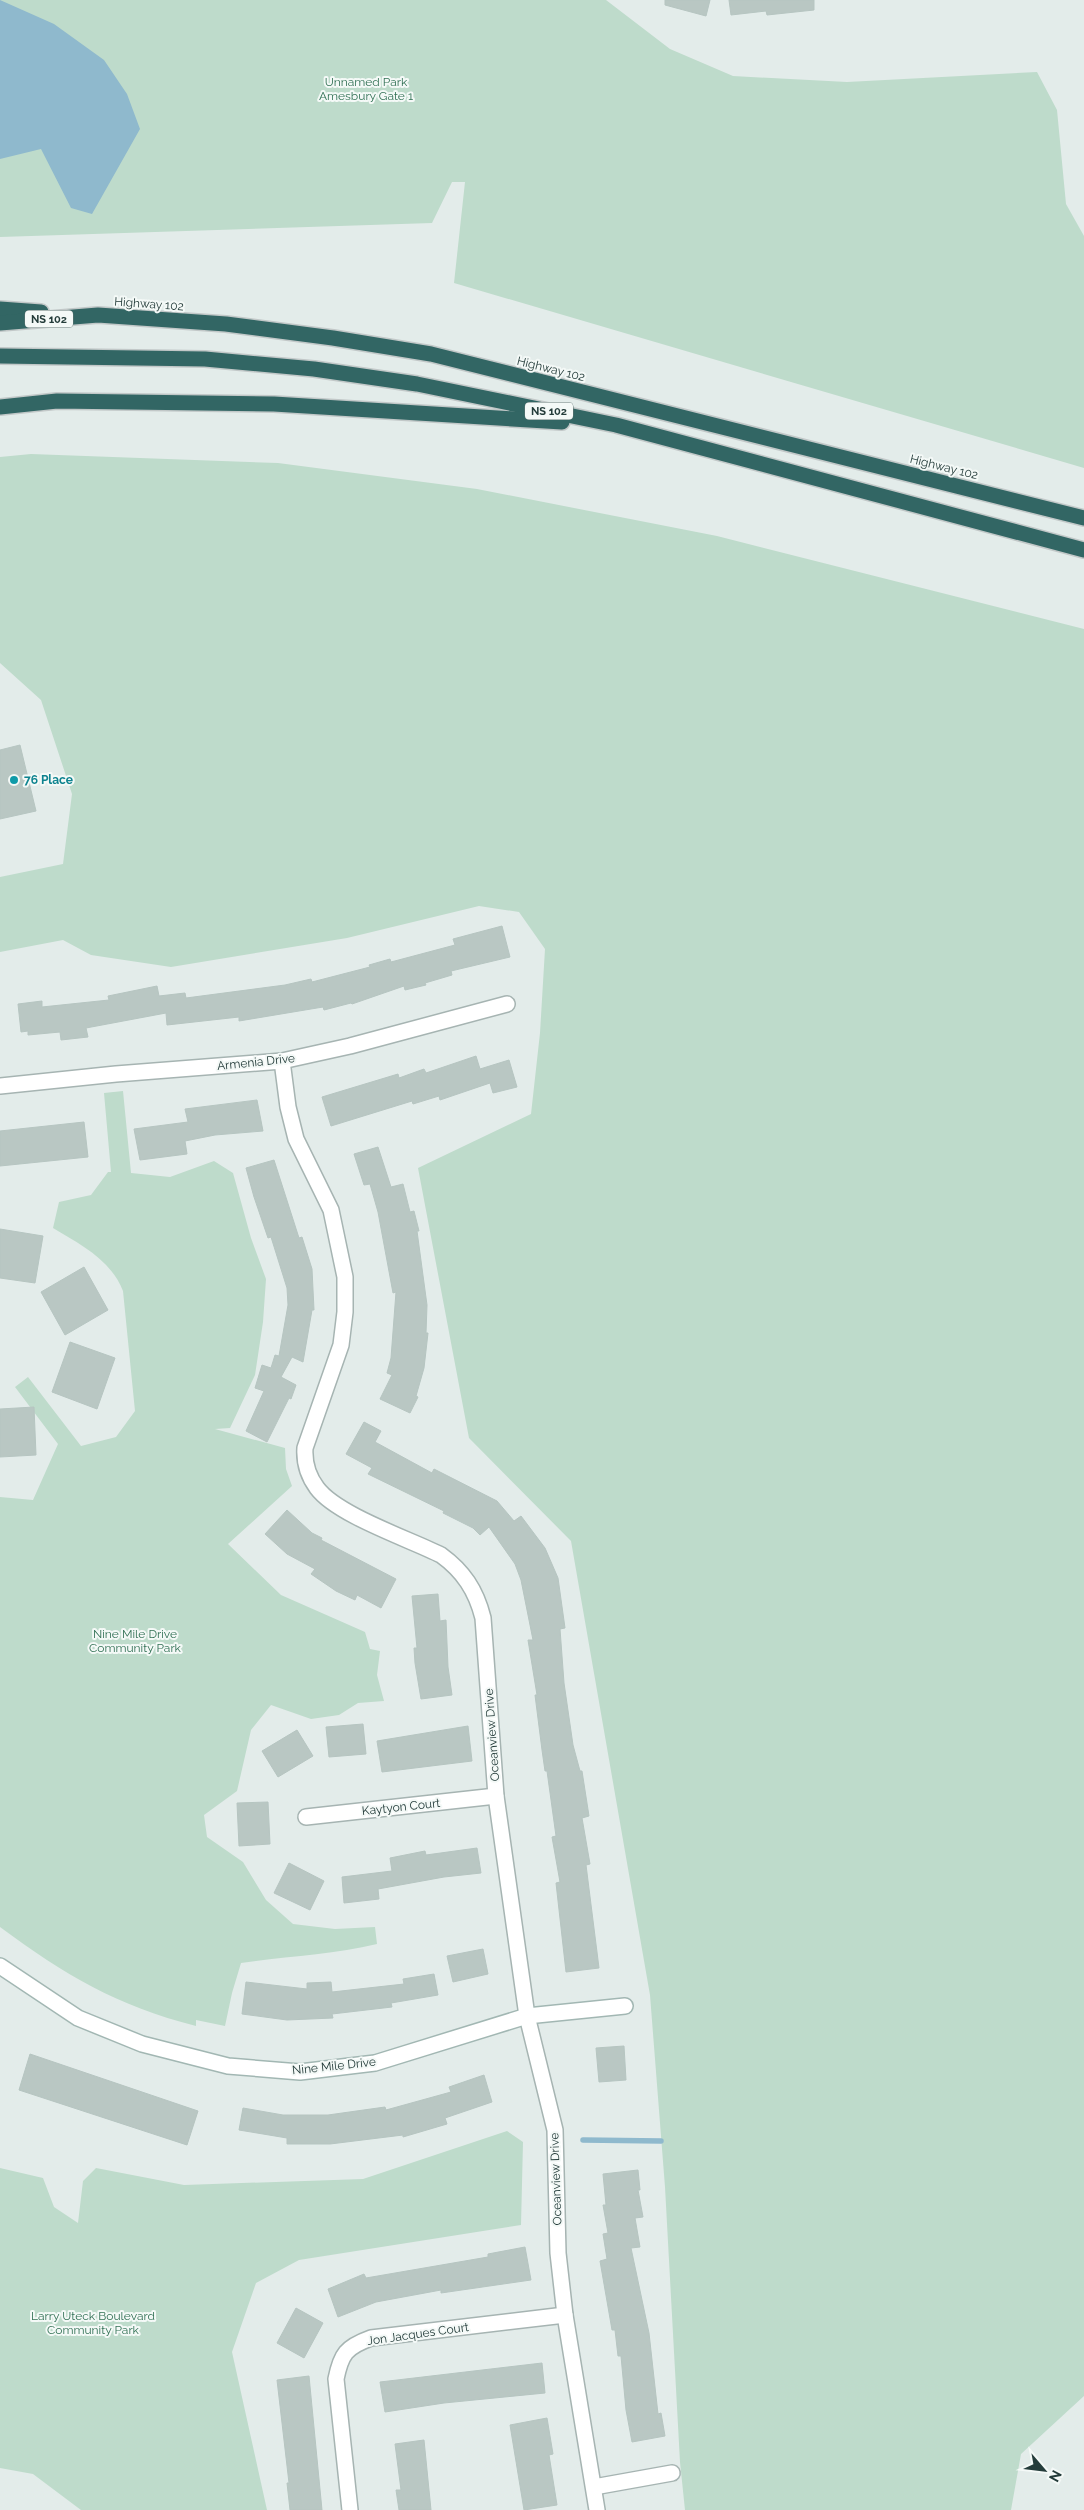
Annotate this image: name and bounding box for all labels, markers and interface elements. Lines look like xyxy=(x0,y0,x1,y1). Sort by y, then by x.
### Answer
park label: Unnamed Park Amesbury Gate 1 xyxy=(319,75,413,103)
street label: Highway 102 xyxy=(114,295,184,313)
road number: NS 102 xyxy=(25,310,73,328)
street label: Highway 102 xyxy=(516,354,586,384)
road number: NS 102 xyxy=(525,402,573,420)
street label: Highway 102 xyxy=(909,452,979,482)
place label: 76 Place xyxy=(24,773,73,787)
marker: 76 Place xyxy=(8,774,20,786)
street label: Armenia Drive xyxy=(216,1051,296,1073)
park label: Nine Mile Drive Community Park xyxy=(89,1627,182,1655)
street label: Oceanview Drive xyxy=(482,1688,502,1782)
street label: Kaytyon Court xyxy=(361,1796,441,1818)
street label: Nine Mile Drive xyxy=(291,2055,377,2077)
street label: Oceanview Drive xyxy=(547,2132,565,2226)
park label: Larry Uteck Boulevard Community Park xyxy=(31,2309,155,2337)
street label: Jon Jacques Court xyxy=(366,2320,470,2348)
north arrow xyxy=(1019,2445,1069,2495)
text: N xyxy=(1046,2468,1065,2485)

